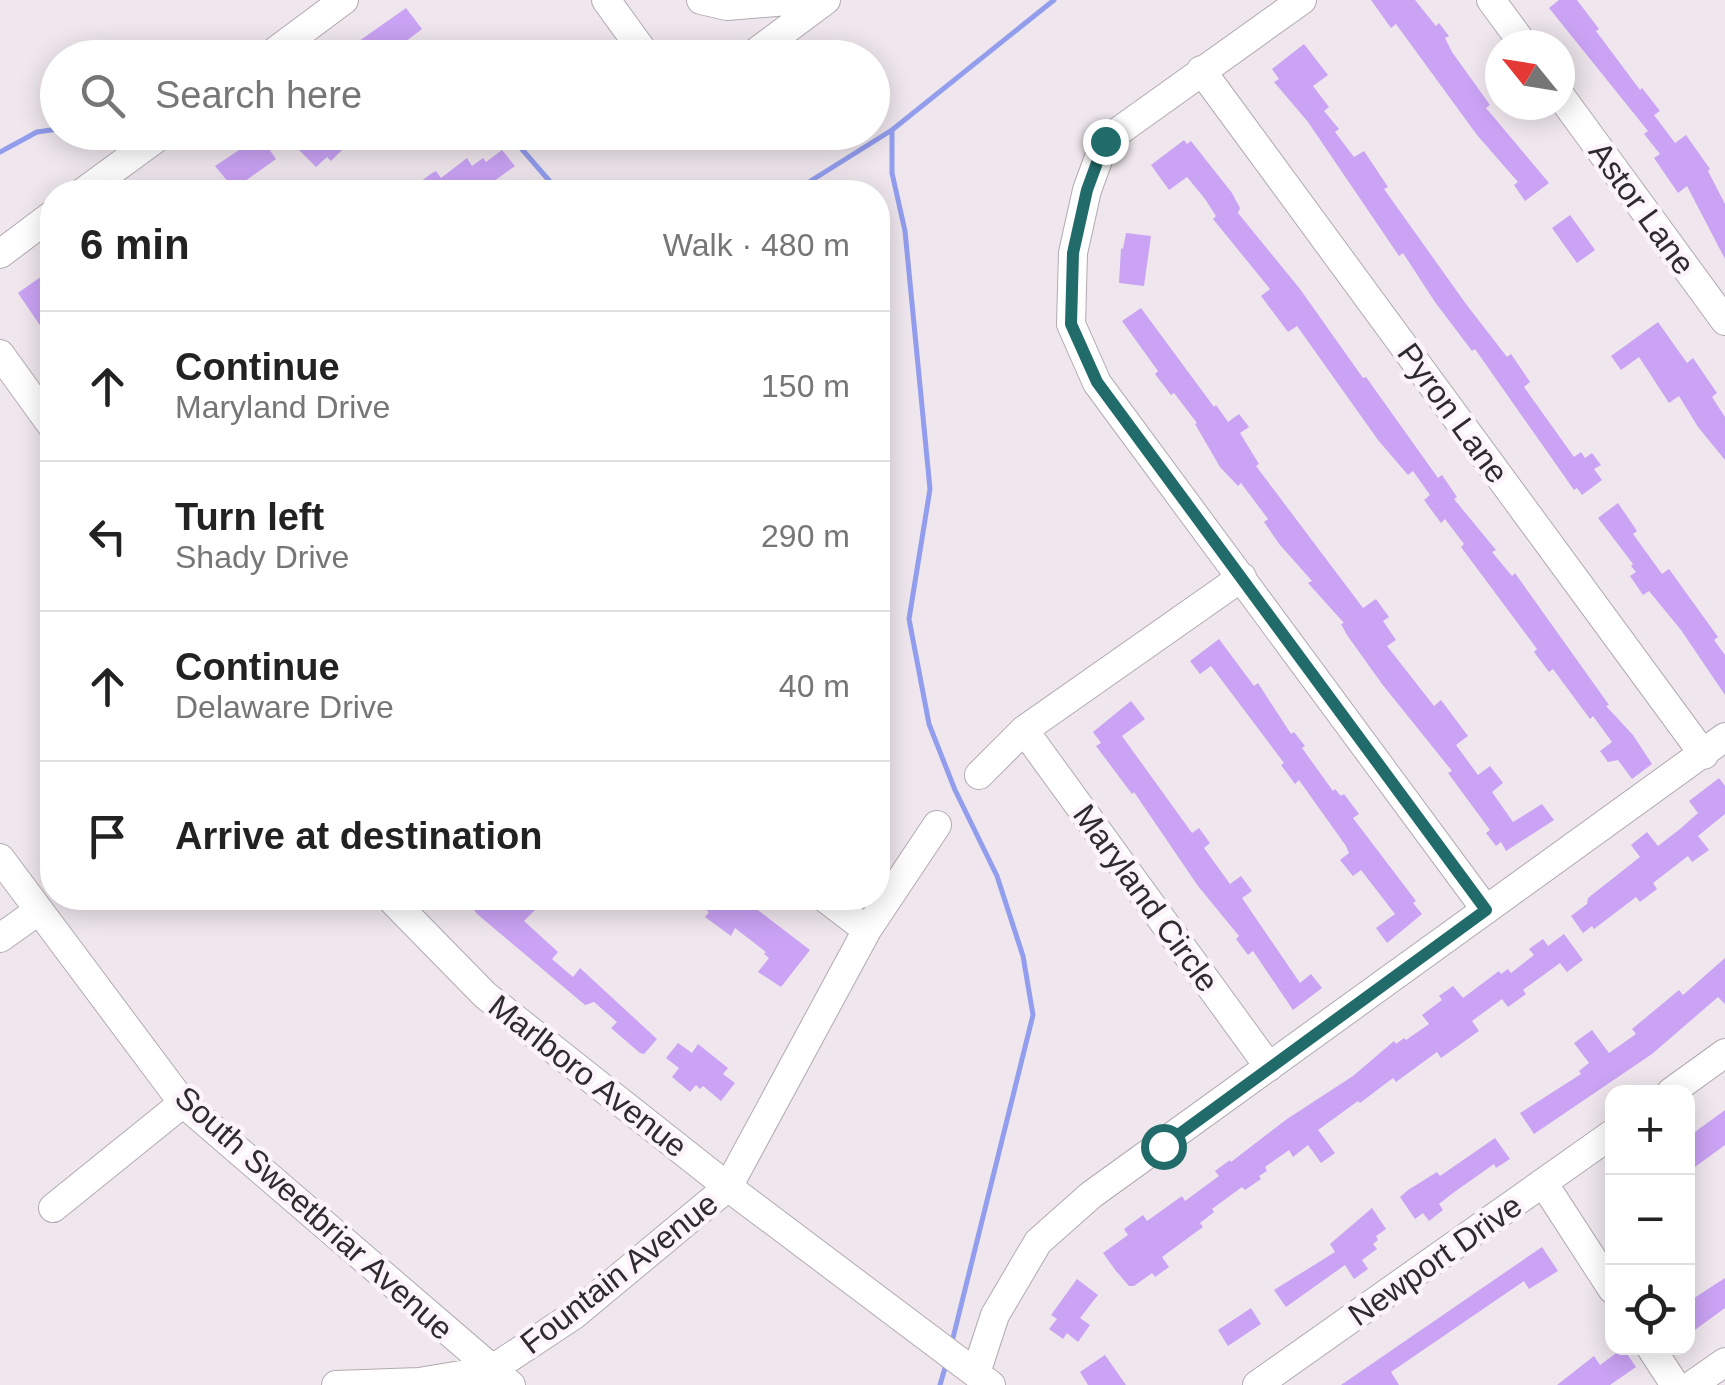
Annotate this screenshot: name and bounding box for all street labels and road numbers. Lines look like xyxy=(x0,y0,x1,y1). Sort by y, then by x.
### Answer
street label: Astor Lane xyxy=(1582,135,1702,281)
street label: Pyron Lane xyxy=(1390,336,1516,490)
street label: Maryland Circle xyxy=(1066,798,1226,998)
street label: Marlboro Avenue xyxy=(482,988,694,1164)
street label: South Sweetbriar Avenue xyxy=(168,1079,460,1347)
street label: Fountain Avenue xyxy=(514,1185,724,1361)
street label: Newport Drive xyxy=(1342,1187,1528,1333)

